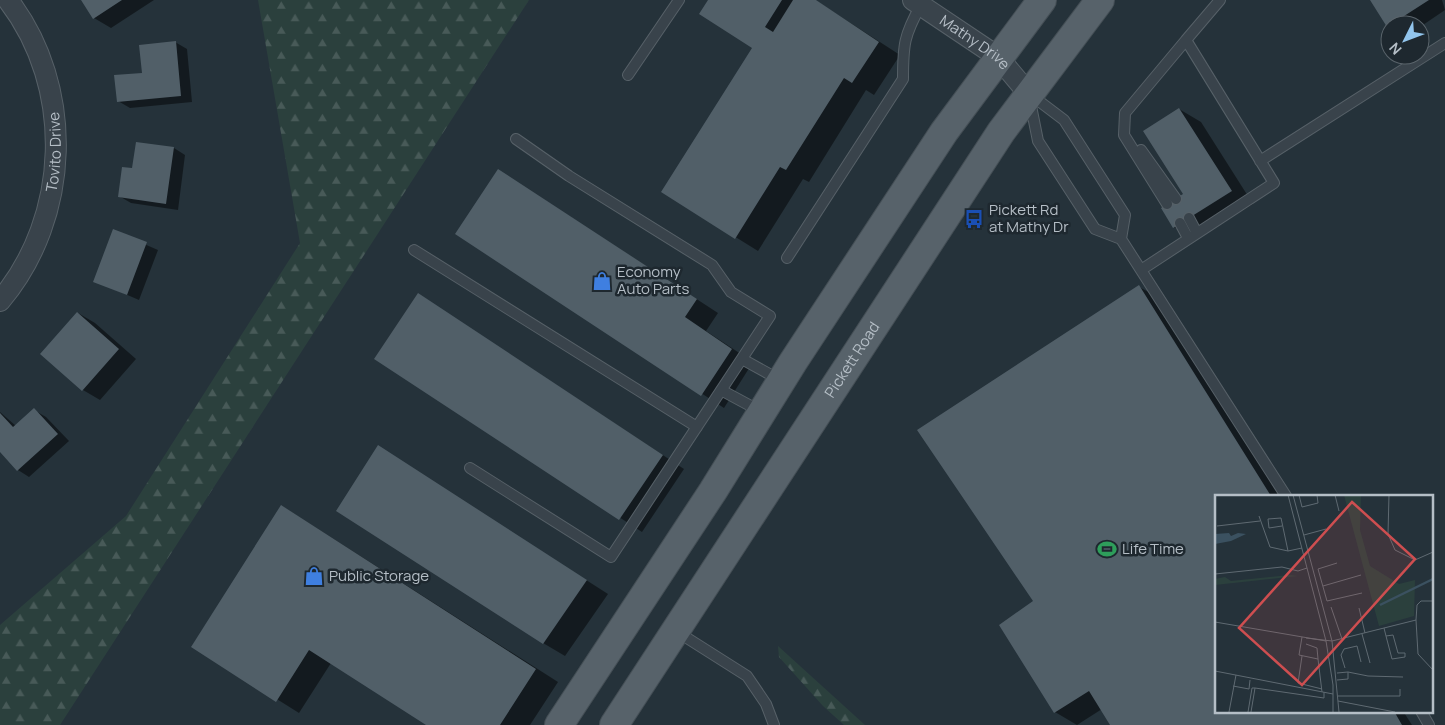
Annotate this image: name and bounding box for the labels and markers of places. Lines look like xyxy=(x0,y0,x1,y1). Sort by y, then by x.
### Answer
place label: Pickett Rd at Mathy Dr xyxy=(989,199,1069,237)
bus stop icon: Pickett Rd at Mathy Dr xyxy=(963,208,985,230)
place label: Economy Auto Parts xyxy=(617,261,689,299)
shop icon: Economy Auto Parts xyxy=(591,270,613,292)
sports icon: Life Time xyxy=(1096,538,1118,560)
place label: Life Time xyxy=(1122,538,1184,559)
shop icon: Public Storage xyxy=(303,565,325,587)
place label: Public Storage xyxy=(329,565,429,586)

